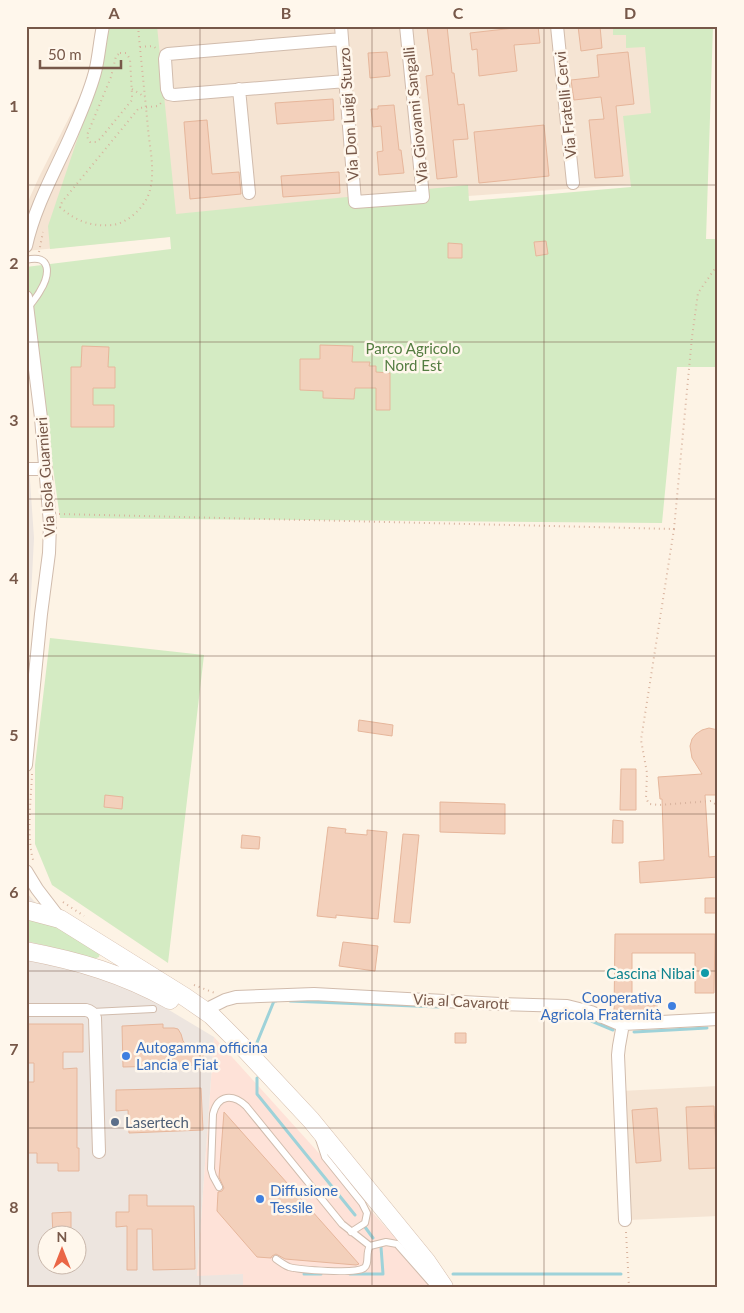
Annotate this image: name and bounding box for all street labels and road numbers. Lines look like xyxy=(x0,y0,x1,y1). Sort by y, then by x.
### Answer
street label: Via Giovanni Sangalli xyxy=(399,46,431,184)
street label: Via Don Luigi Sturzo xyxy=(334,47,362,181)
street label: Via Fratelli Cervi xyxy=(550,50,580,160)
street label: Via Isola Guarnieri xyxy=(32,417,58,537)
street label: Via al Cavarott xyxy=(413,990,510,1013)

